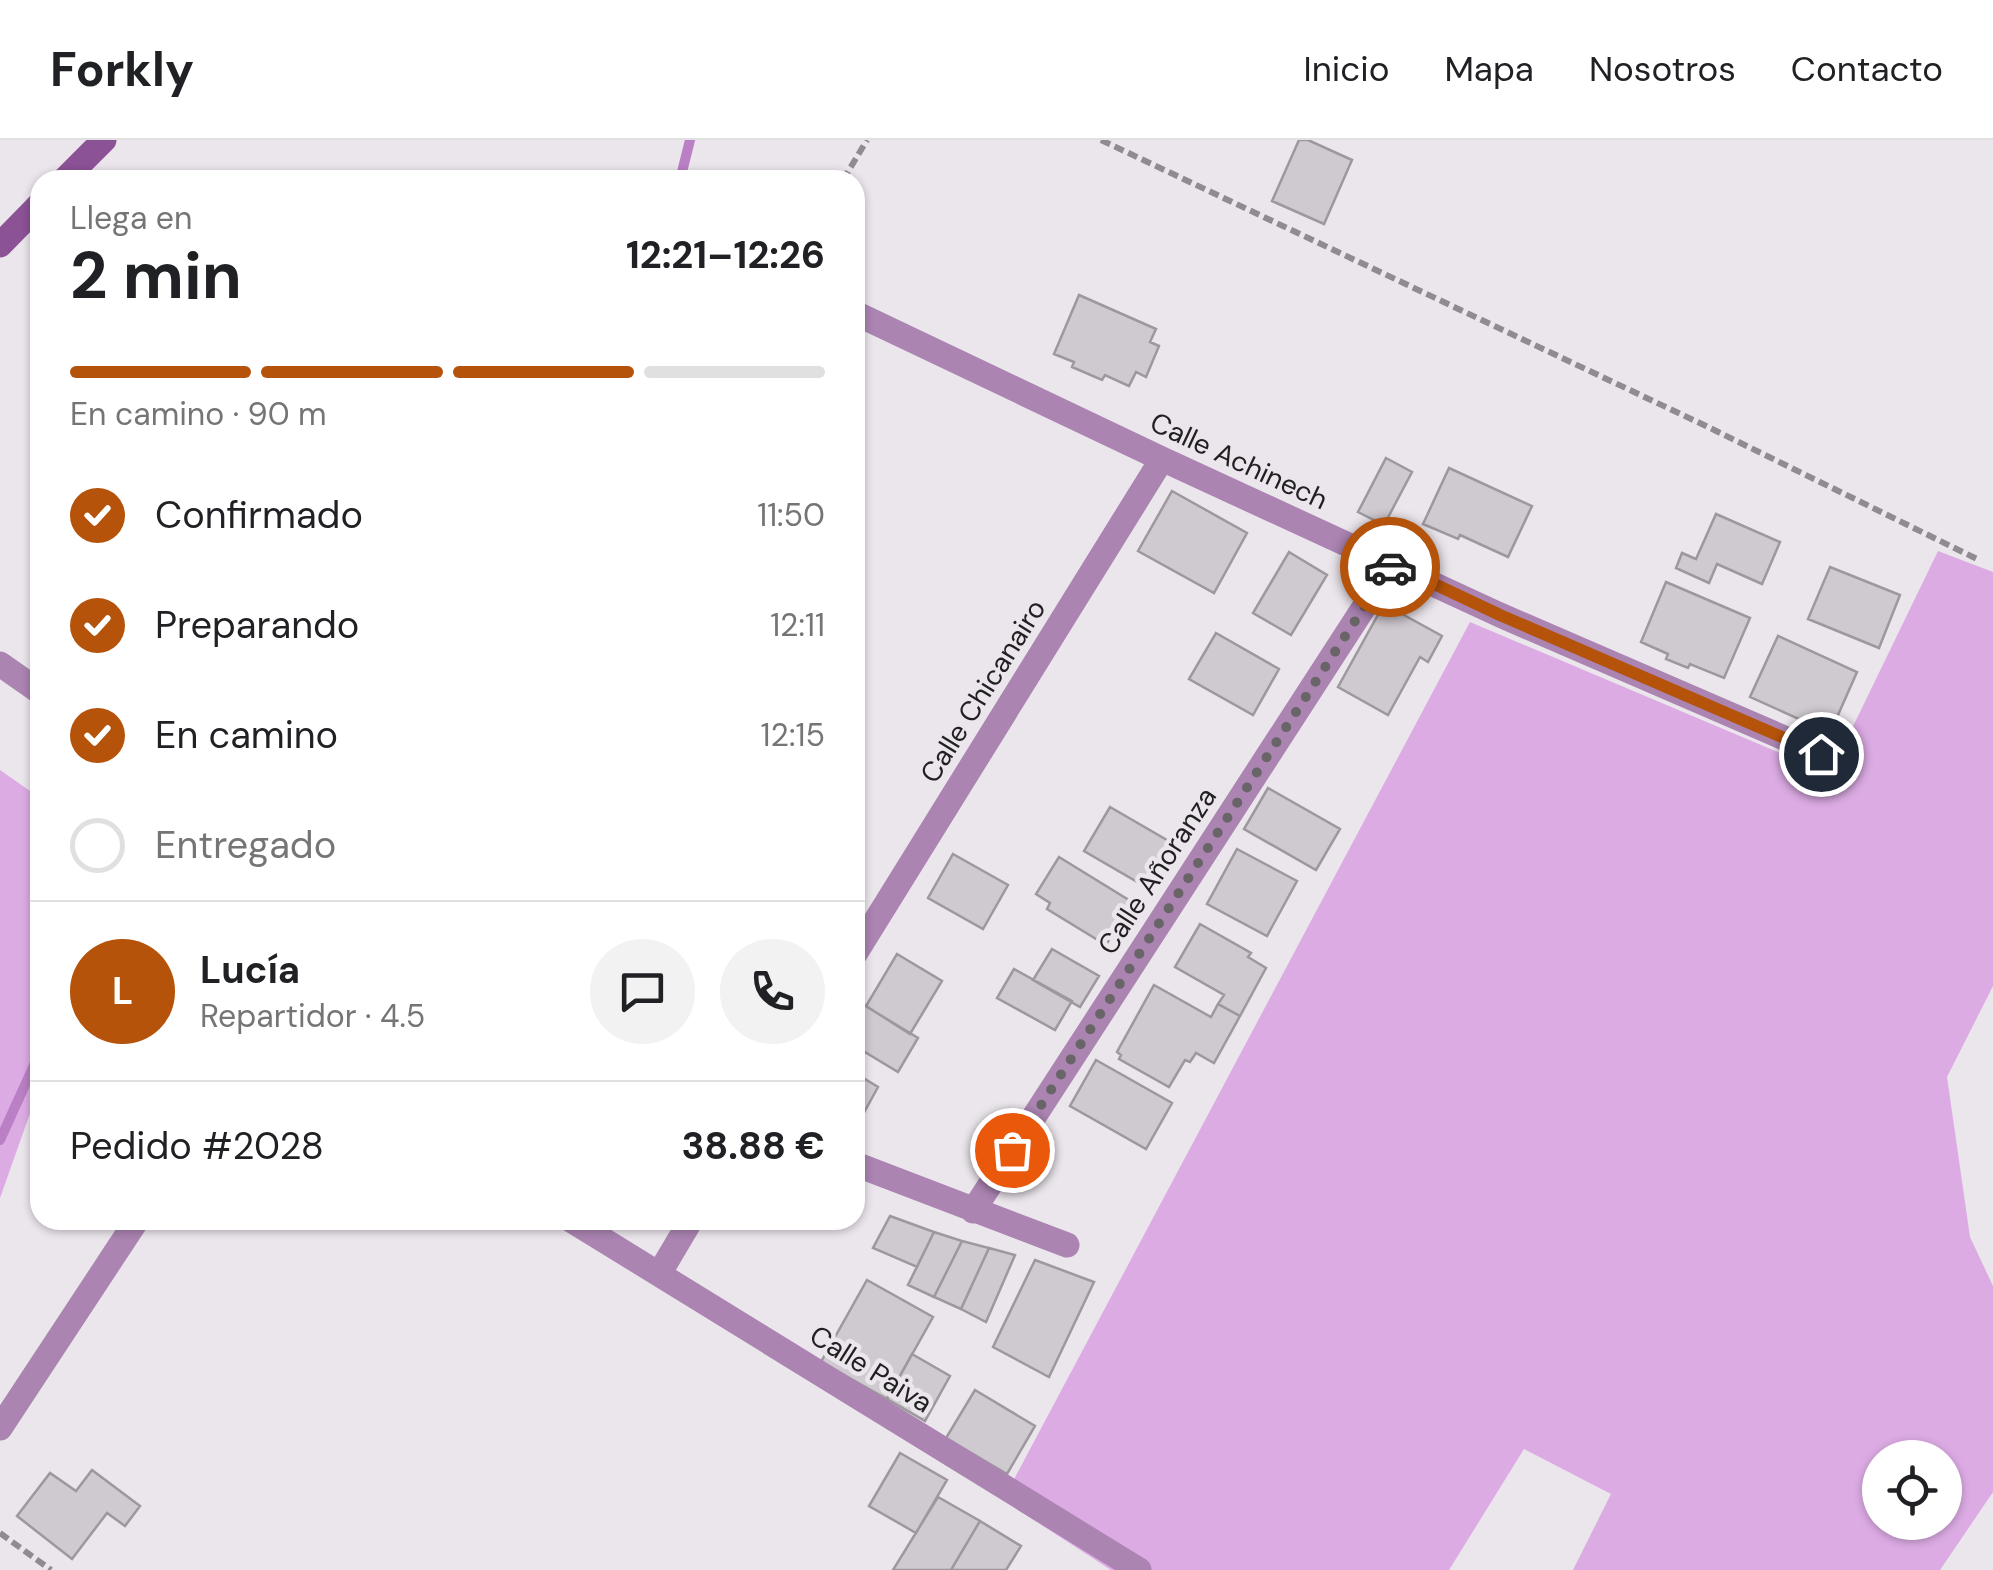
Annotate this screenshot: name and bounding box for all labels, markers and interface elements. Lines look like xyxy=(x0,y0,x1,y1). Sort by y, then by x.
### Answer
text: Forkly xyxy=(50,38,194,101)
text: Inicio xyxy=(1304,46,1389,92)
text: Mapa xyxy=(1444,46,1534,92)
text: Nosotros xyxy=(1589,46,1736,92)
text: Contacto xyxy=(1791,46,1943,92)
text: Llega en xyxy=(70,197,192,239)
text: 12:21–12:26 xyxy=(626,230,825,280)
text: 2 min xyxy=(70,234,242,318)
text: En camino · 90 m xyxy=(70,393,327,435)
street label: Calle Achinech xyxy=(1144,404,1334,518)
icon: check xyxy=(70,488,125,543)
text: Confirmado xyxy=(155,490,363,540)
text: 11:50 xyxy=(757,494,825,536)
courier xyxy=(1340,517,1440,617)
icon: car xyxy=(1363,540,1418,595)
street label: Calle Chicanairo xyxy=(912,592,1054,790)
icon: check xyxy=(70,598,125,653)
text: Preparando xyxy=(155,600,359,650)
text: 12:11 xyxy=(770,604,825,646)
icon: check xyxy=(70,708,125,763)
text: En camino xyxy=(155,710,338,760)
pin xyxy=(1779,712,1864,797)
text: 12:15 xyxy=(761,714,825,756)
icon: home xyxy=(1794,727,1849,782)
street label: Calle Añoranza xyxy=(1089,780,1225,962)
text: Entregado xyxy=(155,820,336,870)
button: chat xyxy=(590,939,695,1044)
button: phone xyxy=(720,939,825,1044)
text: Lucía xyxy=(200,945,300,995)
text: L xyxy=(112,966,133,1016)
text: Repartidor · 4.5 xyxy=(200,995,425,1037)
pin xyxy=(970,1108,1055,1193)
text: Pedido #2028 xyxy=(70,1121,324,1171)
text: 38.88 € xyxy=(681,1121,825,1171)
icon: bag xyxy=(985,1123,1040,1178)
street label: Calle Paiva xyxy=(803,1317,939,1421)
map controls xyxy=(1862,1440,1962,1540)
button: locate xyxy=(1862,1440,1962,1540)

